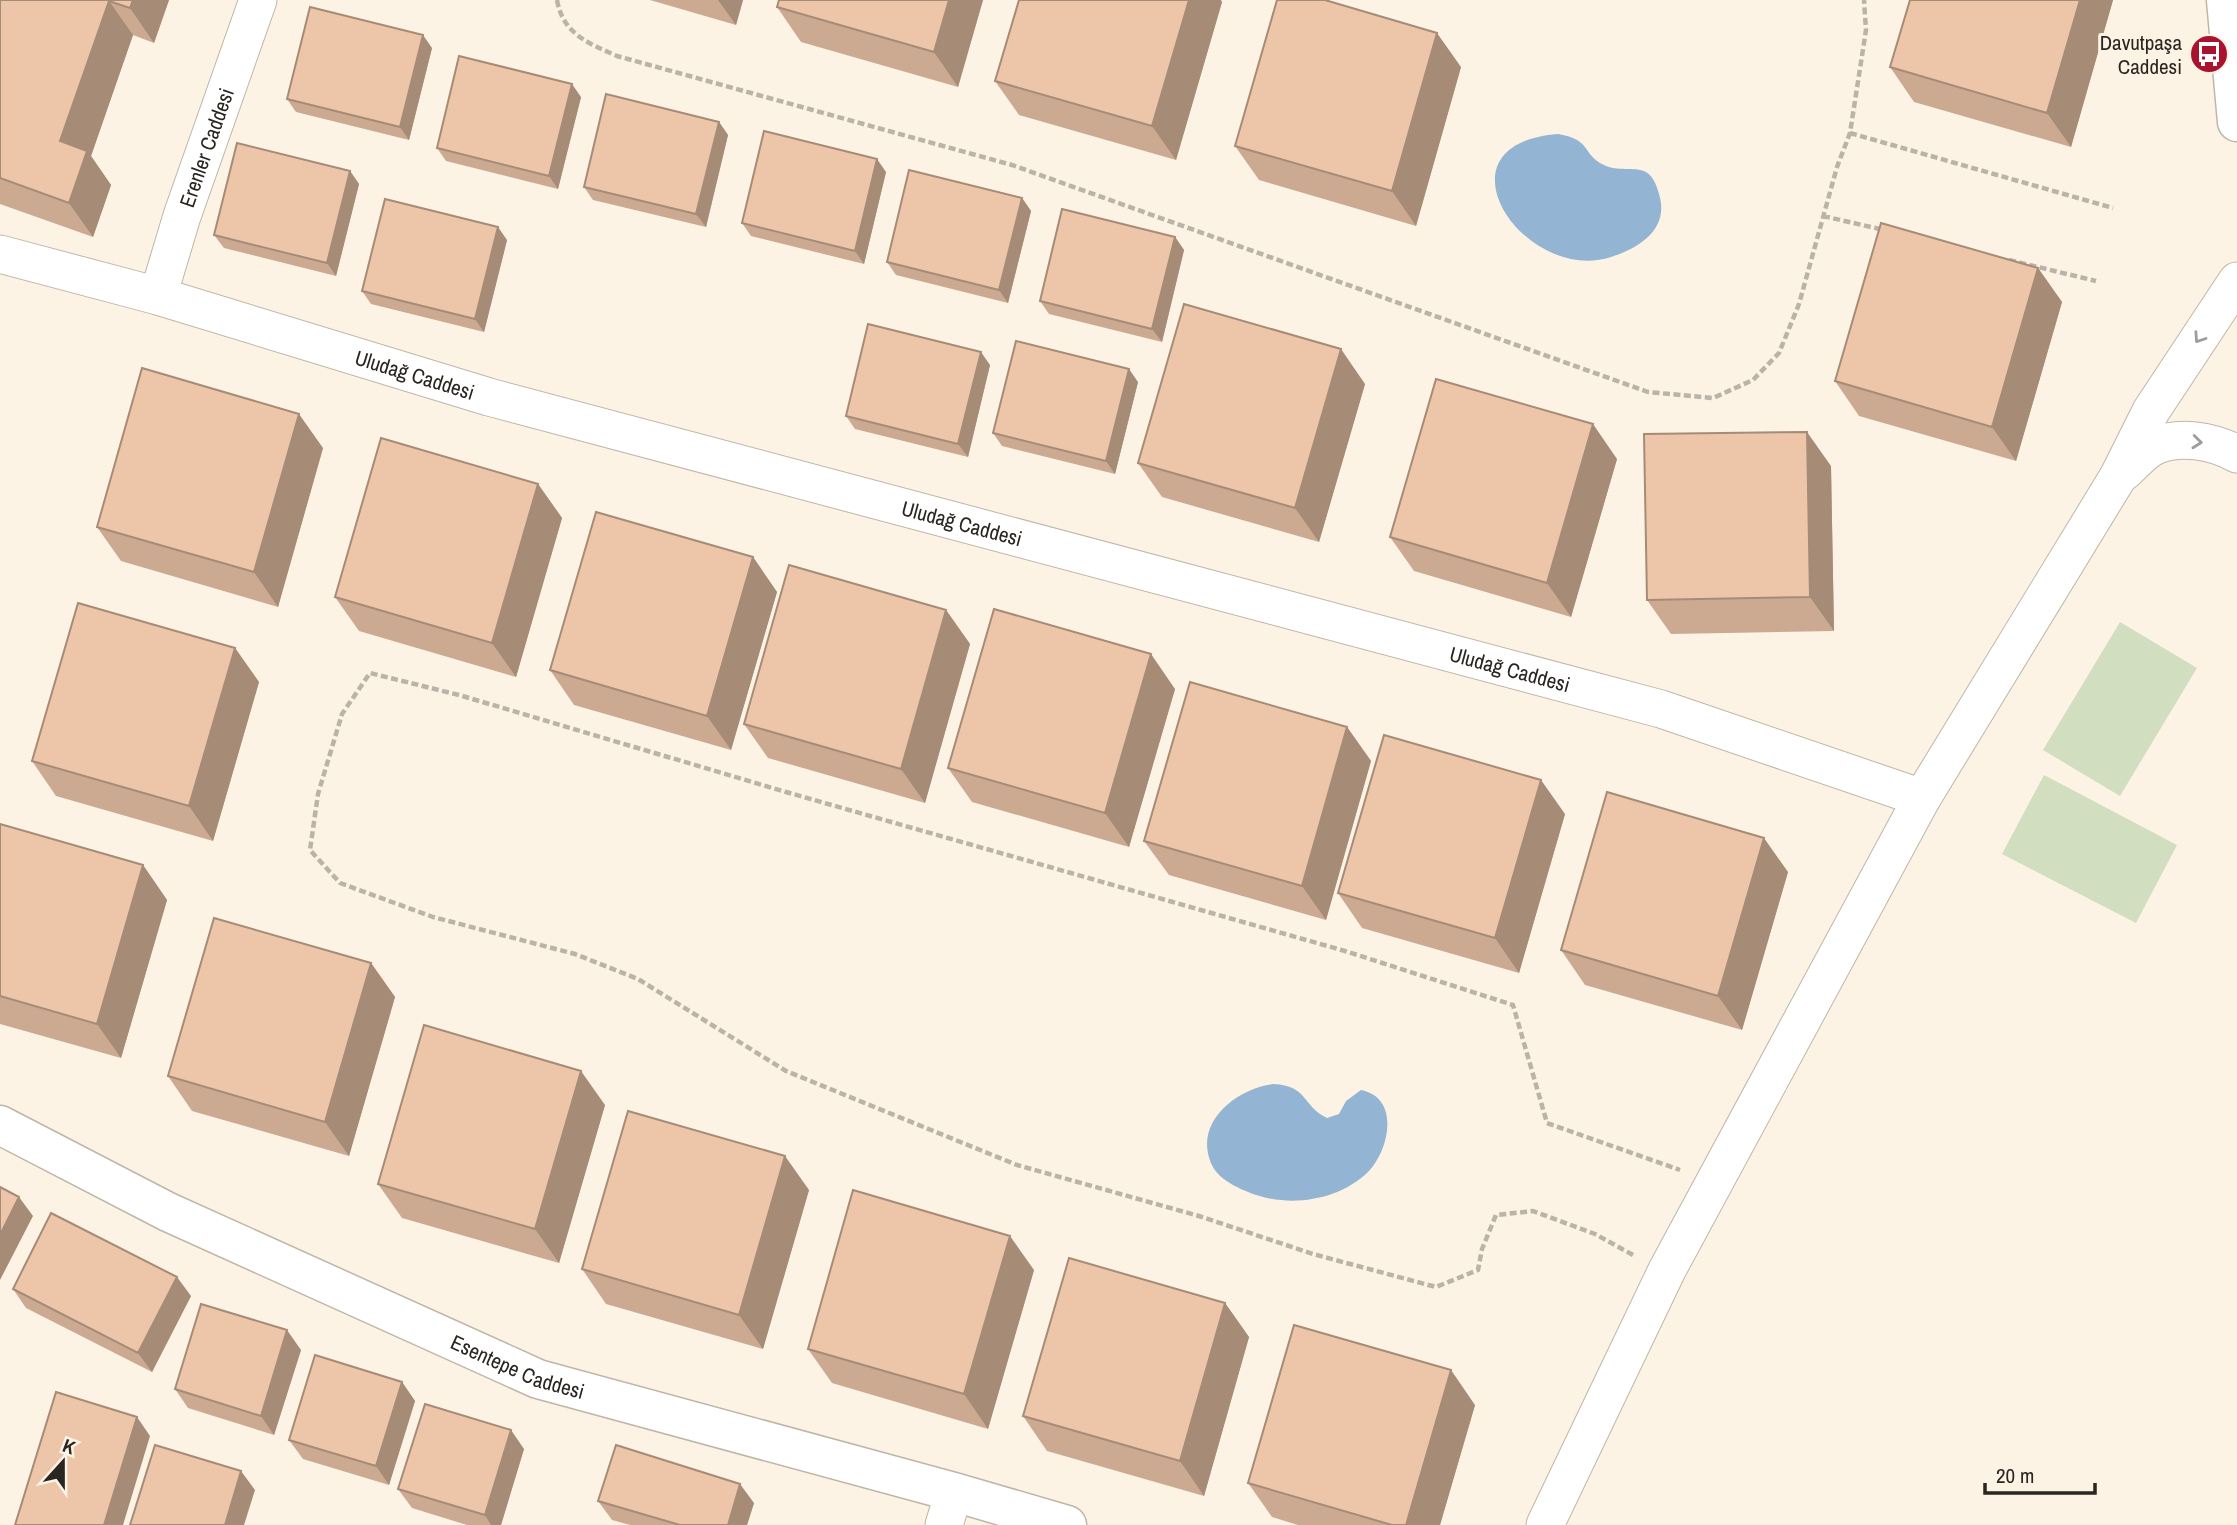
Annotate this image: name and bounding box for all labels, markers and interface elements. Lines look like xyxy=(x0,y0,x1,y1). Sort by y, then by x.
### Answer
place label: Davutpaşa Caddesi xyxy=(2100,28,2182,81)
bus stop icon: Davutpaşa Caddesi xyxy=(2188,33,2230,75)
street label: Erenler Caddesi xyxy=(172,84,240,211)
one-way arrow xyxy=(2194,330,2207,343)
street label: Uludağ Caddesi xyxy=(352,342,478,406)
one-way arrow xyxy=(2192,434,2203,449)
street label: Uludağ Caddesi xyxy=(899,493,1025,553)
street label: Uludağ Caddesi xyxy=(1446,639,1573,699)
street label: Esentepe Caddesi xyxy=(446,1327,588,1406)
north arrow xyxy=(28,1427,98,1497)
text: K xyxy=(59,1432,80,1461)
scale bar xyxy=(1985,1452,2095,1496)
text: 20 m xyxy=(1996,1461,2034,1490)

